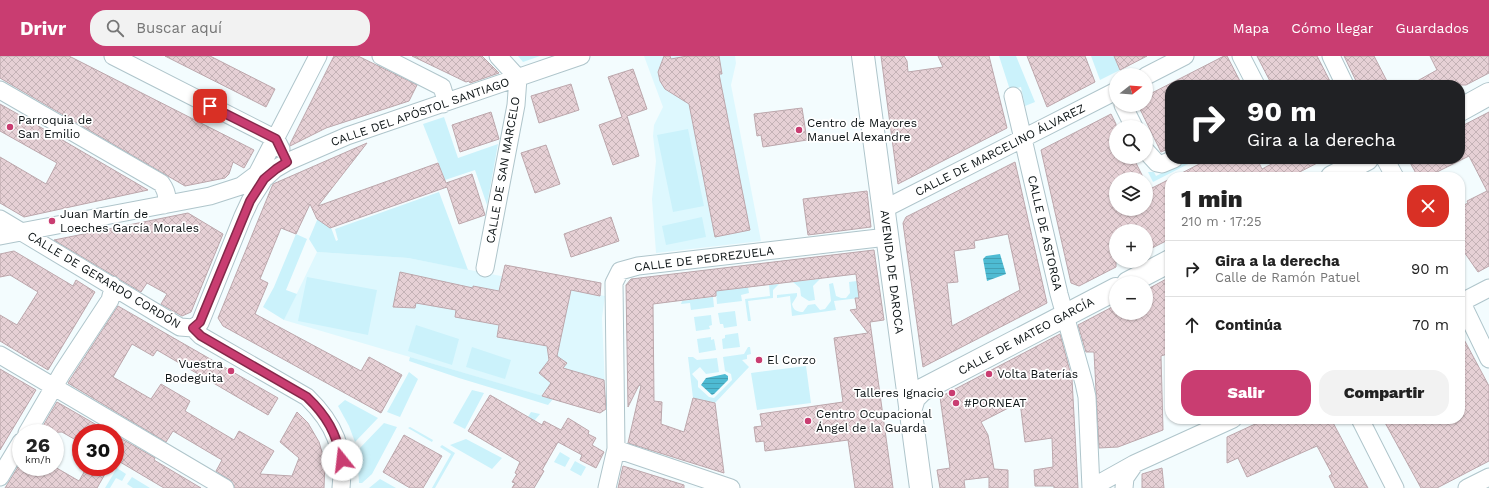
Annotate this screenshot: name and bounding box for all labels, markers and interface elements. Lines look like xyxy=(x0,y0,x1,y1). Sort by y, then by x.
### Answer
search box xyxy=(90,10,370,46)
text: Drivr xyxy=(20,17,66,40)
icon: search xyxy=(104,17,126,39)
text: Buscar aquí xyxy=(136,19,222,37)
text: Mapa xyxy=(1233,20,1269,36)
text: Cómo llegar xyxy=(1291,20,1374,36)
text: Guardados xyxy=(1396,20,1469,36)
north arrow xyxy=(1109,68,1153,112)
map controls xyxy=(1109,68,1153,320)
street label: CALLE DEL APÓSTOL SANTIAGO xyxy=(329,75,511,149)
pin xyxy=(193,89,227,123)
icon: arrive xyxy=(199,95,221,117)
street label: CALLE DE SAN MARCELO xyxy=(483,95,523,245)
text: 90 m xyxy=(1247,95,1317,128)
icon: right xyxy=(1181,96,1233,148)
street label: CALLE DE MARCELINO ÁLVAREZ xyxy=(913,101,1087,199)
place label: Parroquia de San Emilio xyxy=(18,113,92,141)
place label: Centro de Mayores Manuel Alexandre xyxy=(807,116,917,144)
button: search xyxy=(1109,120,1153,164)
marker: Parroquia de San Emilio xyxy=(5,122,15,132)
marker: Centro de Mayores Manuel Alexandre xyxy=(794,125,804,135)
text: Gira a la derecha xyxy=(1247,129,1396,150)
button: layers xyxy=(1109,172,1153,216)
street label: CALLE DE ASTORGA xyxy=(1025,174,1065,292)
text: 1 min xyxy=(1181,185,1243,213)
button: close xyxy=(1407,185,1449,227)
place label: Juan Martín de Loeches García Morales xyxy=(60,207,199,235)
street label: AVENIDA DE DAROCA xyxy=(877,209,907,335)
text: 210 m · 17:25 xyxy=(1181,214,1261,229)
marker: Juan Martín de Loeches García Morales xyxy=(47,216,57,226)
button: + xyxy=(1109,224,1153,268)
street label: CALLE DE GERARDO CORDÓN xyxy=(25,229,183,331)
street label: CALLE DE PEDREZUELA xyxy=(633,243,775,275)
text: Gira a la derecha xyxy=(1215,252,1340,270)
icon: right xyxy=(1181,258,1203,280)
text: 90 m xyxy=(1411,260,1449,278)
text: Calle de Ramón Patuel xyxy=(1215,270,1360,285)
button: − xyxy=(1109,276,1153,320)
street label: CALLE DE MATEO GARCÍA xyxy=(956,294,1096,378)
icon: ahead xyxy=(1181,314,1203,336)
text: Continúa xyxy=(1215,316,1282,334)
text: 70 m xyxy=(1412,316,1449,334)
place label: El Corzo xyxy=(767,353,816,367)
marker: El Corzo xyxy=(754,355,764,365)
place label: Vuestra Bodeguita xyxy=(165,357,223,385)
marker: Vuestra Bodeguita xyxy=(226,366,236,376)
place label: Volta Baterías xyxy=(997,367,1078,381)
marker: Volta Baterías xyxy=(984,369,994,379)
button: Salir xyxy=(1181,370,1311,416)
button: Compartir xyxy=(1319,370,1449,416)
place label: Talleres Ignacio xyxy=(854,386,944,400)
marker: Talleres Ignacio xyxy=(947,388,957,398)
place label: #PORNEAT xyxy=(964,396,1027,410)
marker: #PORNEAT xyxy=(951,398,961,408)
place label: Centro Ocupacional Ángel de la Guarda xyxy=(816,407,932,435)
marker: Centro Ocupacional Ángel de la Guarda xyxy=(803,416,813,426)
speed limit sign: 30 xyxy=(72,424,124,476)
text: 26 xyxy=(26,433,50,457)
position arrow xyxy=(321,439,363,481)
text: km/h xyxy=(25,454,51,465)

